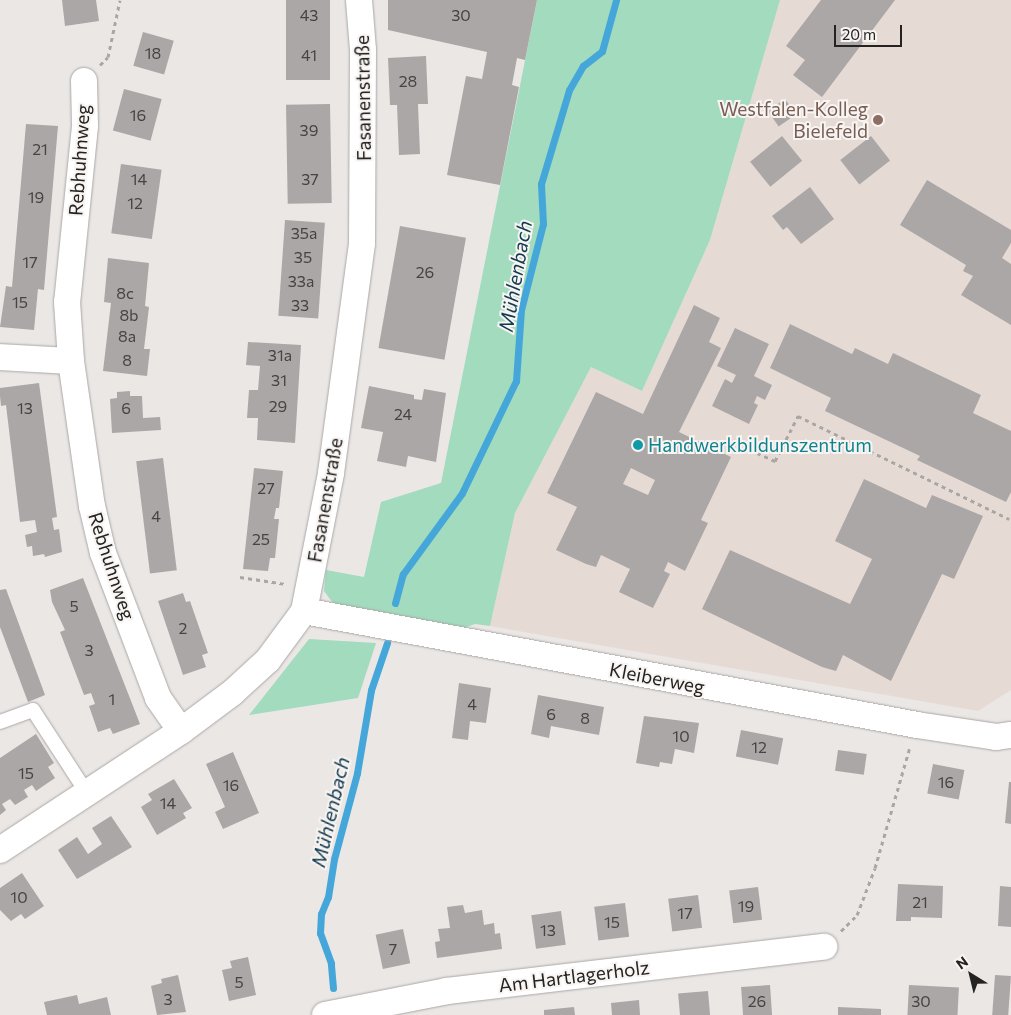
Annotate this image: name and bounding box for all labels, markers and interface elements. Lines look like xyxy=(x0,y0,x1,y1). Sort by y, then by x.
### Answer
house number: 43 xyxy=(300,5,318,25)
house number: 30 xyxy=(451,5,471,25)
scale bar xyxy=(836,15,904,47)
text: 20 m xyxy=(842,25,876,43)
street label: Fasanenstraße xyxy=(351,35,375,161)
house number: 18 xyxy=(145,43,161,63)
house number: 41 xyxy=(301,45,317,65)
house number: 28 xyxy=(399,71,417,91)
place label: Westfalen-Kolleg Bielefeld xyxy=(719,98,868,142)
street label: Rebhuhnweg xyxy=(64,104,94,216)
house number: 16 xyxy=(130,105,146,125)
marker: Westfalen-Kolleg Bielefeld xyxy=(872,114,884,126)
house number: 39 xyxy=(300,120,318,140)
house number: 21 xyxy=(32,139,48,159)
house number: 14 xyxy=(131,169,147,189)
house number: 37 xyxy=(301,169,319,189)
house number: 19 xyxy=(28,187,44,207)
house number: 12 xyxy=(127,193,143,213)
water label: Mühlenbach xyxy=(493,219,537,333)
house number: 35a xyxy=(291,223,317,243)
house number: 35 xyxy=(294,247,312,267)
house number: 17 xyxy=(22,252,38,272)
house number: 26 xyxy=(416,262,434,282)
house number: 33a xyxy=(288,271,314,291)
house number: 8c xyxy=(116,283,134,303)
house number: 15 xyxy=(12,292,28,312)
house number: 33 xyxy=(291,295,309,315)
house number: 8b xyxy=(119,305,139,325)
house number: 8a xyxy=(118,326,136,346)
house number: 31a xyxy=(268,345,292,365)
house number: 8 xyxy=(122,350,132,370)
house number: 31 xyxy=(271,370,287,390)
house number: 29 xyxy=(269,396,287,416)
house number: 13 xyxy=(17,398,33,418)
house number: 6 xyxy=(121,398,131,418)
house number: 24 xyxy=(394,404,412,424)
place label: Handwerkbildunszentrum xyxy=(648,434,872,456)
street label: Fasanenstraße xyxy=(303,436,347,564)
marker: Handwerkbildunszentrum xyxy=(632,439,644,451)
house number: 27 xyxy=(257,478,275,498)
house number: 4 xyxy=(151,506,161,526)
street label: Rebhuhnweg xyxy=(84,509,140,623)
house number: 25 xyxy=(252,529,270,549)
house number: 5 xyxy=(69,596,79,616)
house number: 2 xyxy=(179,618,187,638)
house number: 3 xyxy=(84,640,94,660)
street label: Kleiberweg xyxy=(607,658,707,698)
house number: 1 xyxy=(109,689,115,709)
house number: 4 xyxy=(467,694,477,714)
house number: 6 xyxy=(546,704,556,724)
house number: 8 xyxy=(580,708,590,728)
house number: 10 xyxy=(672,726,690,746)
house number: 12 xyxy=(751,737,767,757)
water label: Mühlenbach xyxy=(306,755,354,869)
house number: 15 xyxy=(18,763,34,783)
house number: 16 xyxy=(938,772,954,792)
house number: 16 xyxy=(223,775,239,795)
house number: 14 xyxy=(160,793,176,813)
house number: 10 xyxy=(10,887,28,907)
house number: 21 xyxy=(912,892,928,912)
house number: 19 xyxy=(738,896,754,916)
house number: 17 xyxy=(677,903,693,923)
house number: 15 xyxy=(604,912,620,932)
house number: 13 xyxy=(540,920,556,940)
house number: 7 xyxy=(389,939,397,959)
north arrow xyxy=(946,950,996,1000)
text: N xyxy=(953,952,971,972)
street label: Am Hartlagerholz xyxy=(497,955,651,997)
house number: 5 xyxy=(234,972,244,992)
house number: 3 xyxy=(163,989,173,1009)
house number: 26 xyxy=(748,991,766,1011)
house number: 30 xyxy=(911,991,931,1011)

